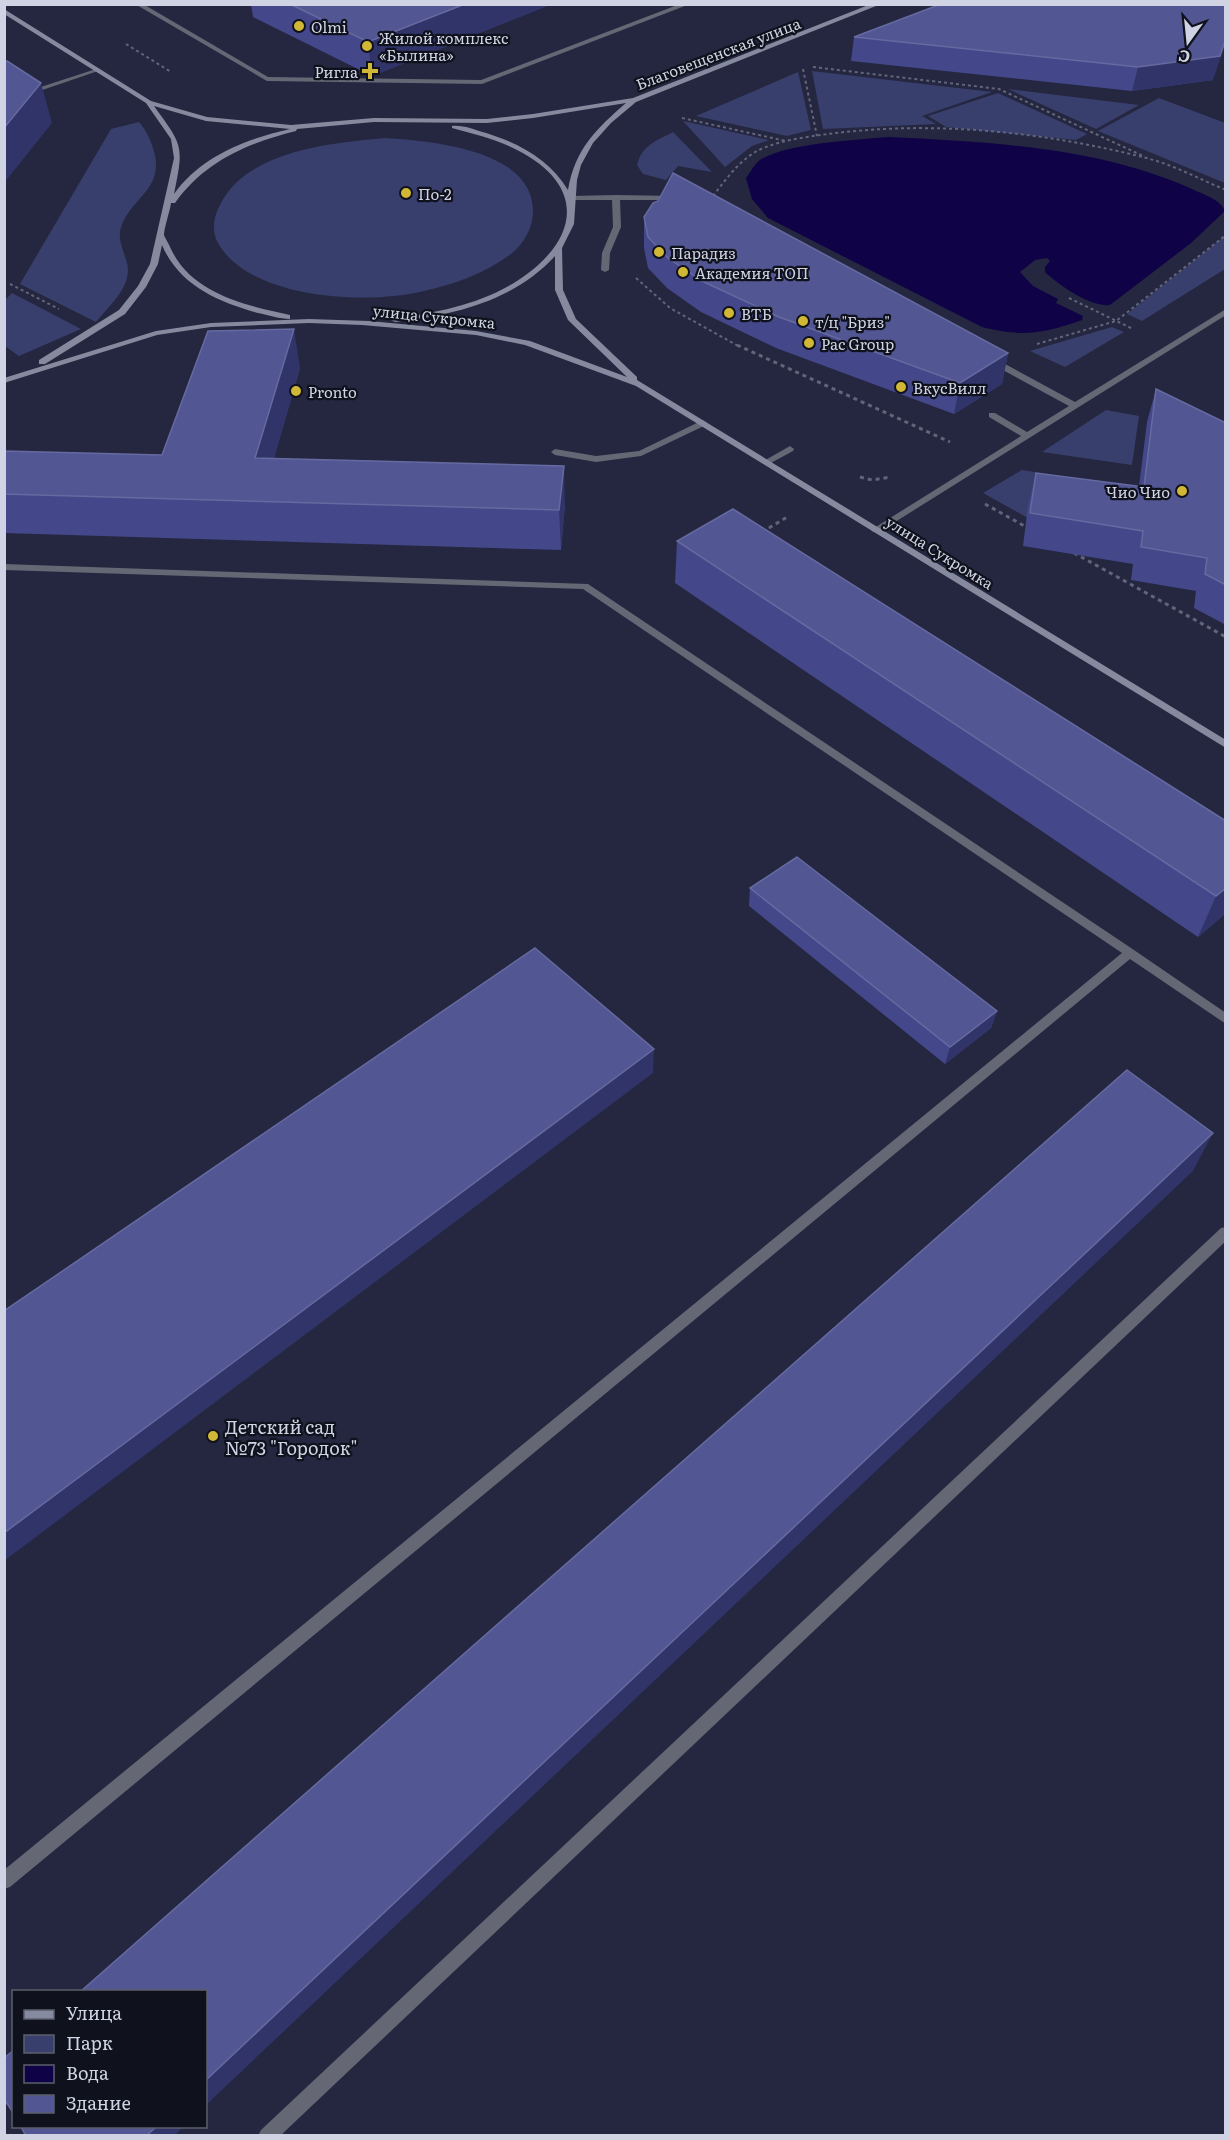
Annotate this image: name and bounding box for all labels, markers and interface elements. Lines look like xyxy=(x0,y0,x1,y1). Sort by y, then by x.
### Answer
street label: Благовещенская улица xyxy=(632,11,805,95)
north arrow xyxy=(1158,12,1218,72)
place label: Olmi xyxy=(311,15,347,38)
marker: Olmi xyxy=(292,19,306,33)
place label: Жилой комплекс «Былина» xyxy=(379,26,509,66)
marker: Жилой комплекс «Былина» xyxy=(360,39,374,53)
text: С xyxy=(1175,44,1192,71)
place label: Ригла xyxy=(314,60,359,83)
marker: Ригла xyxy=(363,64,377,78)
place label: По-2 xyxy=(418,182,452,205)
marker: По-2 xyxy=(399,186,413,200)
place label: Парадиз xyxy=(671,241,736,264)
marker: Парадиз xyxy=(652,245,666,259)
place label: Академия ТОП xyxy=(695,261,809,284)
marker: Академия ТОП xyxy=(676,265,690,279)
street label: улица Сукромка xyxy=(372,298,497,334)
place label: ВТБ xyxy=(741,302,772,325)
marker: ВТБ xyxy=(722,306,736,320)
place label: т/ц "Бриз" xyxy=(815,310,890,333)
marker: т/ц "Бриз" xyxy=(796,314,810,328)
place label: Pac Group xyxy=(821,332,894,355)
marker: Pac Group xyxy=(802,336,816,350)
place label: ВкусВилл xyxy=(913,376,986,399)
place label: Pronto xyxy=(308,380,357,403)
marker: ВкусВилл xyxy=(894,380,908,394)
marker: Pronto xyxy=(289,384,303,398)
place label: Чио Чио xyxy=(1106,480,1170,503)
marker: Чио Чио xyxy=(1175,484,1189,498)
street label: улица Сукромка xyxy=(882,510,999,595)
place label: Детский сад №73 "Городок" xyxy=(225,1413,357,1461)
marker: Детский сад №73 "Городок" xyxy=(206,1429,220,1443)
legend xyxy=(12,1990,207,2128)
text: Улица xyxy=(66,1999,122,2026)
text: Парк xyxy=(66,2029,113,2056)
text: Вода xyxy=(66,2059,109,2086)
text: Здание xyxy=(66,2089,131,2116)

